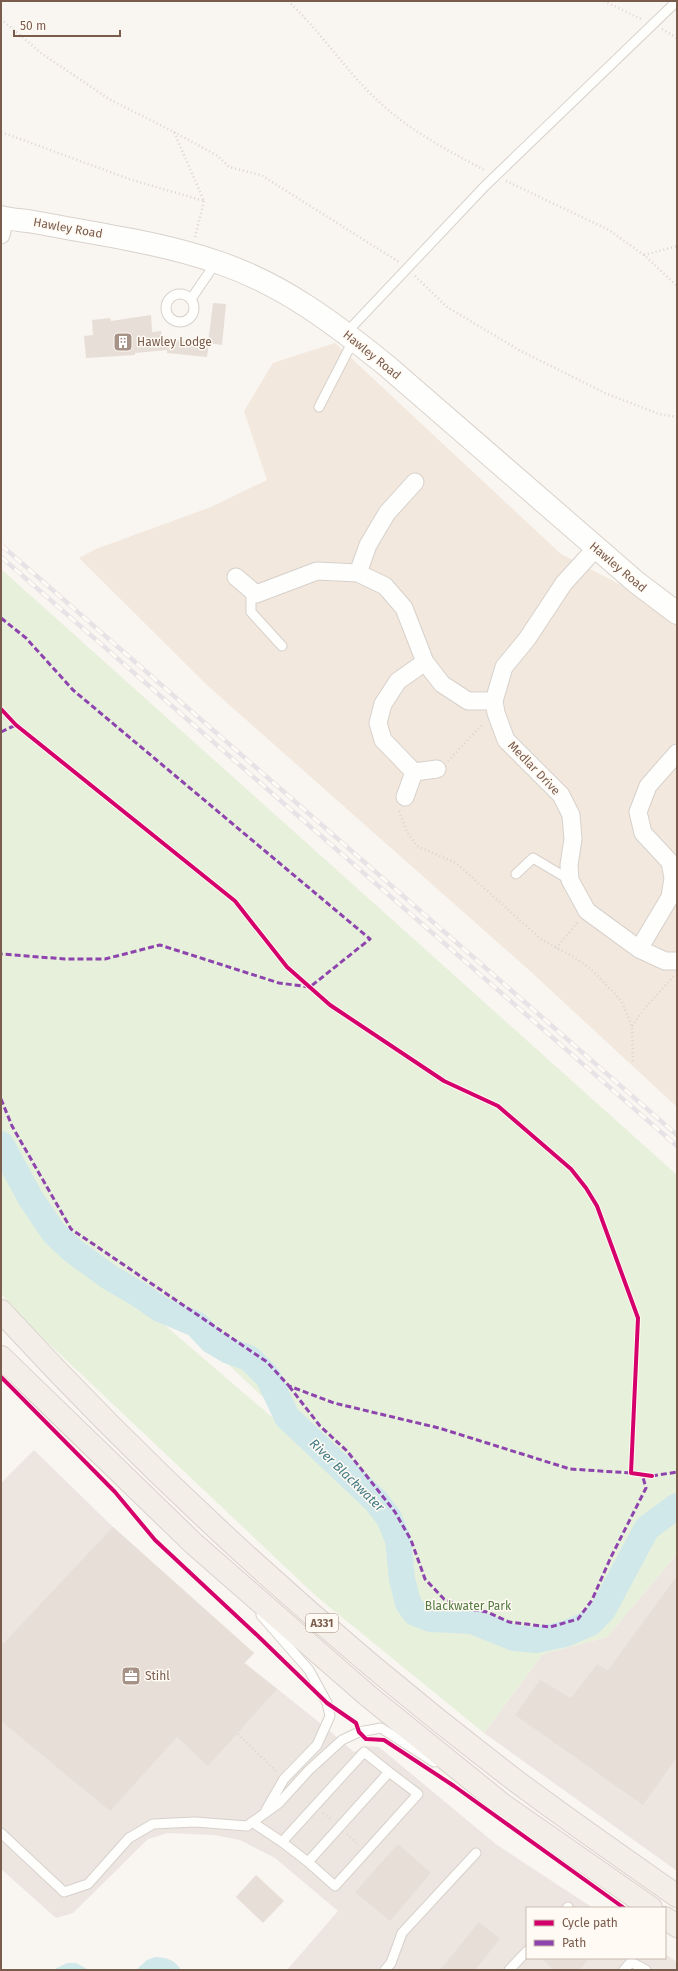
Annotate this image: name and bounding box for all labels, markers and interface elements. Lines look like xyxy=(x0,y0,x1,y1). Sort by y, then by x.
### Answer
scale bar xyxy=(14,12,120,38)
text: 50 m xyxy=(20,19,46,33)
street label: Hawley Road xyxy=(32,215,104,241)
street label: Hawley Road xyxy=(340,328,404,382)
building icon: Hawley Lodge xyxy=(112,331,134,353)
place label: Hawley Lodge xyxy=(137,335,212,349)
street label: Hawley Road xyxy=(587,539,649,595)
street label: Medlar Drive xyxy=(505,738,563,798)
water label: River Blackwater xyxy=(307,1436,388,1515)
park label: Blackwater Park xyxy=(425,1599,512,1613)
road number: A331 xyxy=(306,1614,338,1632)
office icon: Stihl xyxy=(120,1665,142,1687)
place label: Stihl xyxy=(145,1669,170,1683)
legend xyxy=(526,1907,666,1959)
text: Cycle path xyxy=(562,1916,618,1930)
text: Path xyxy=(562,1936,586,1950)

